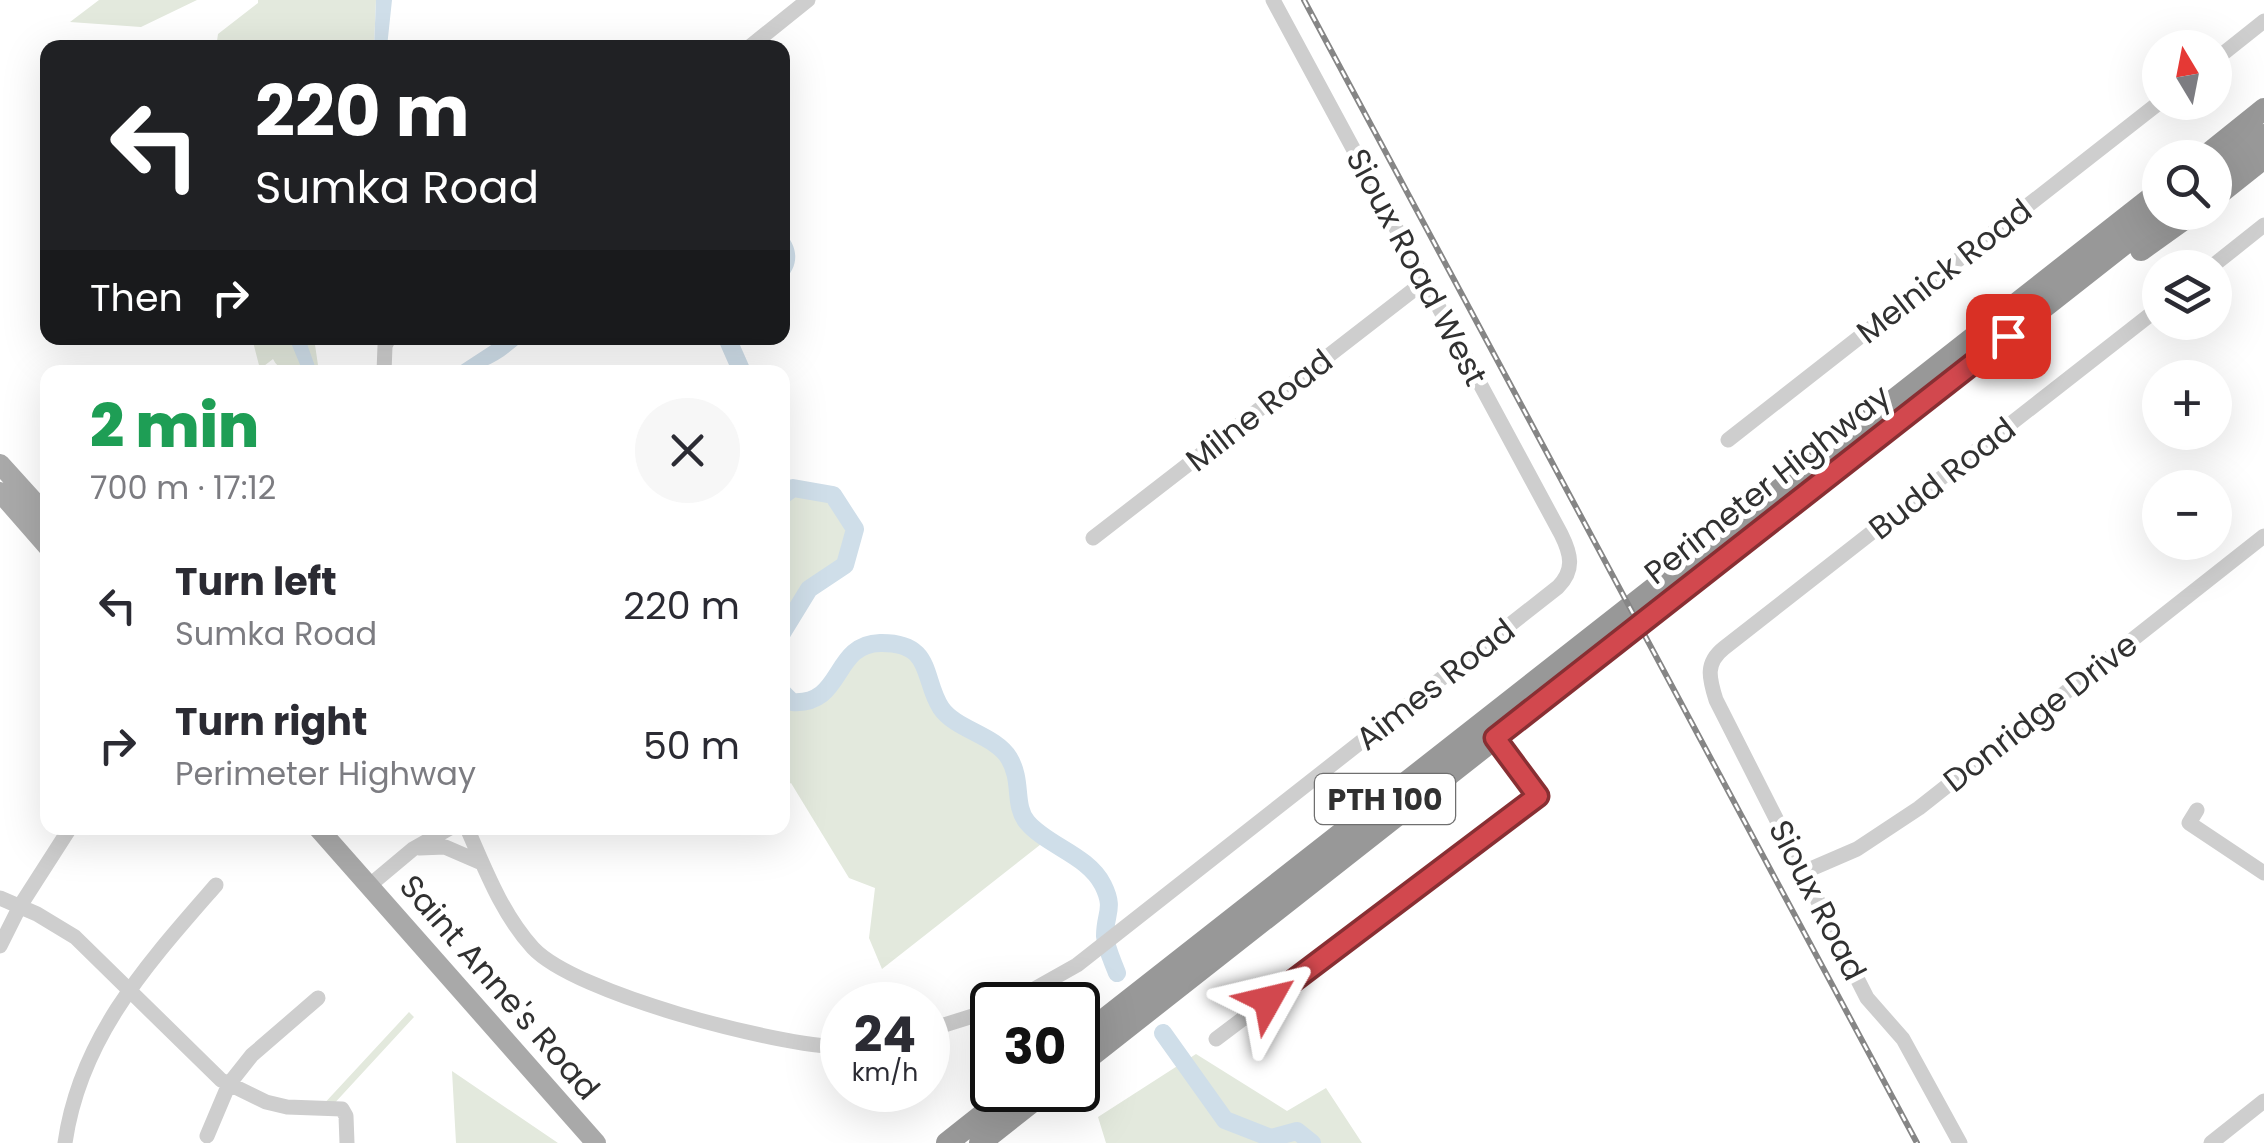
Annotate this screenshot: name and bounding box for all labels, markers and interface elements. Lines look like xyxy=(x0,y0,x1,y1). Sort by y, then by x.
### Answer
north arrow xyxy=(2142,30,2232,120)
map controls xyxy=(2142,30,2232,560)
text: 220 m xyxy=(255,62,470,161)
icon: left xyxy=(90,80,220,210)
street label: Sioux Road West xyxy=(1335,140,1499,394)
button: search xyxy=(2142,140,2232,230)
text: Sumka Road xyxy=(255,156,539,219)
street label: Melnick Road xyxy=(1847,188,2041,354)
button: layers xyxy=(2142,250,2232,340)
icon: right xyxy=(203,270,258,325)
text: Then xyxy=(90,271,183,324)
pin xyxy=(1966,294,2051,379)
icon: arrive xyxy=(1981,309,2036,364)
street label: Milne Road xyxy=(1176,338,1342,482)
button: + xyxy=(2142,360,2232,450)
street label: Perimeter Highway xyxy=(1635,374,1899,594)
text: 2 min xyxy=(90,384,259,468)
button: close xyxy=(635,398,740,503)
street label: Budd Road xyxy=(1859,406,2025,550)
text: 700 m · 17:12 xyxy=(90,465,276,510)
button: − xyxy=(2142,470,2232,560)
text: Turn left xyxy=(175,555,337,608)
icon: left xyxy=(90,578,145,633)
text: 220 m xyxy=(623,579,740,632)
street label: Aimes Road xyxy=(1346,608,1524,760)
text: Sumka Road xyxy=(175,611,377,656)
street label: Donridge Drive xyxy=(1933,622,2147,802)
text: Turn right xyxy=(175,695,367,748)
icon: right xyxy=(90,718,145,773)
text: 50 m xyxy=(643,719,740,772)
text: Perimeter Highway xyxy=(175,751,476,796)
road number: PTH 100 xyxy=(1315,774,1455,824)
street label: Sioux Road xyxy=(1758,812,1878,988)
street label: Saint Anne's Road xyxy=(390,865,610,1109)
position arrow xyxy=(1216,948,1320,1052)
speed limit sign: 30 xyxy=(970,982,1100,1112)
text: 24 xyxy=(854,999,916,1070)
text: km/h xyxy=(852,1055,918,1090)

